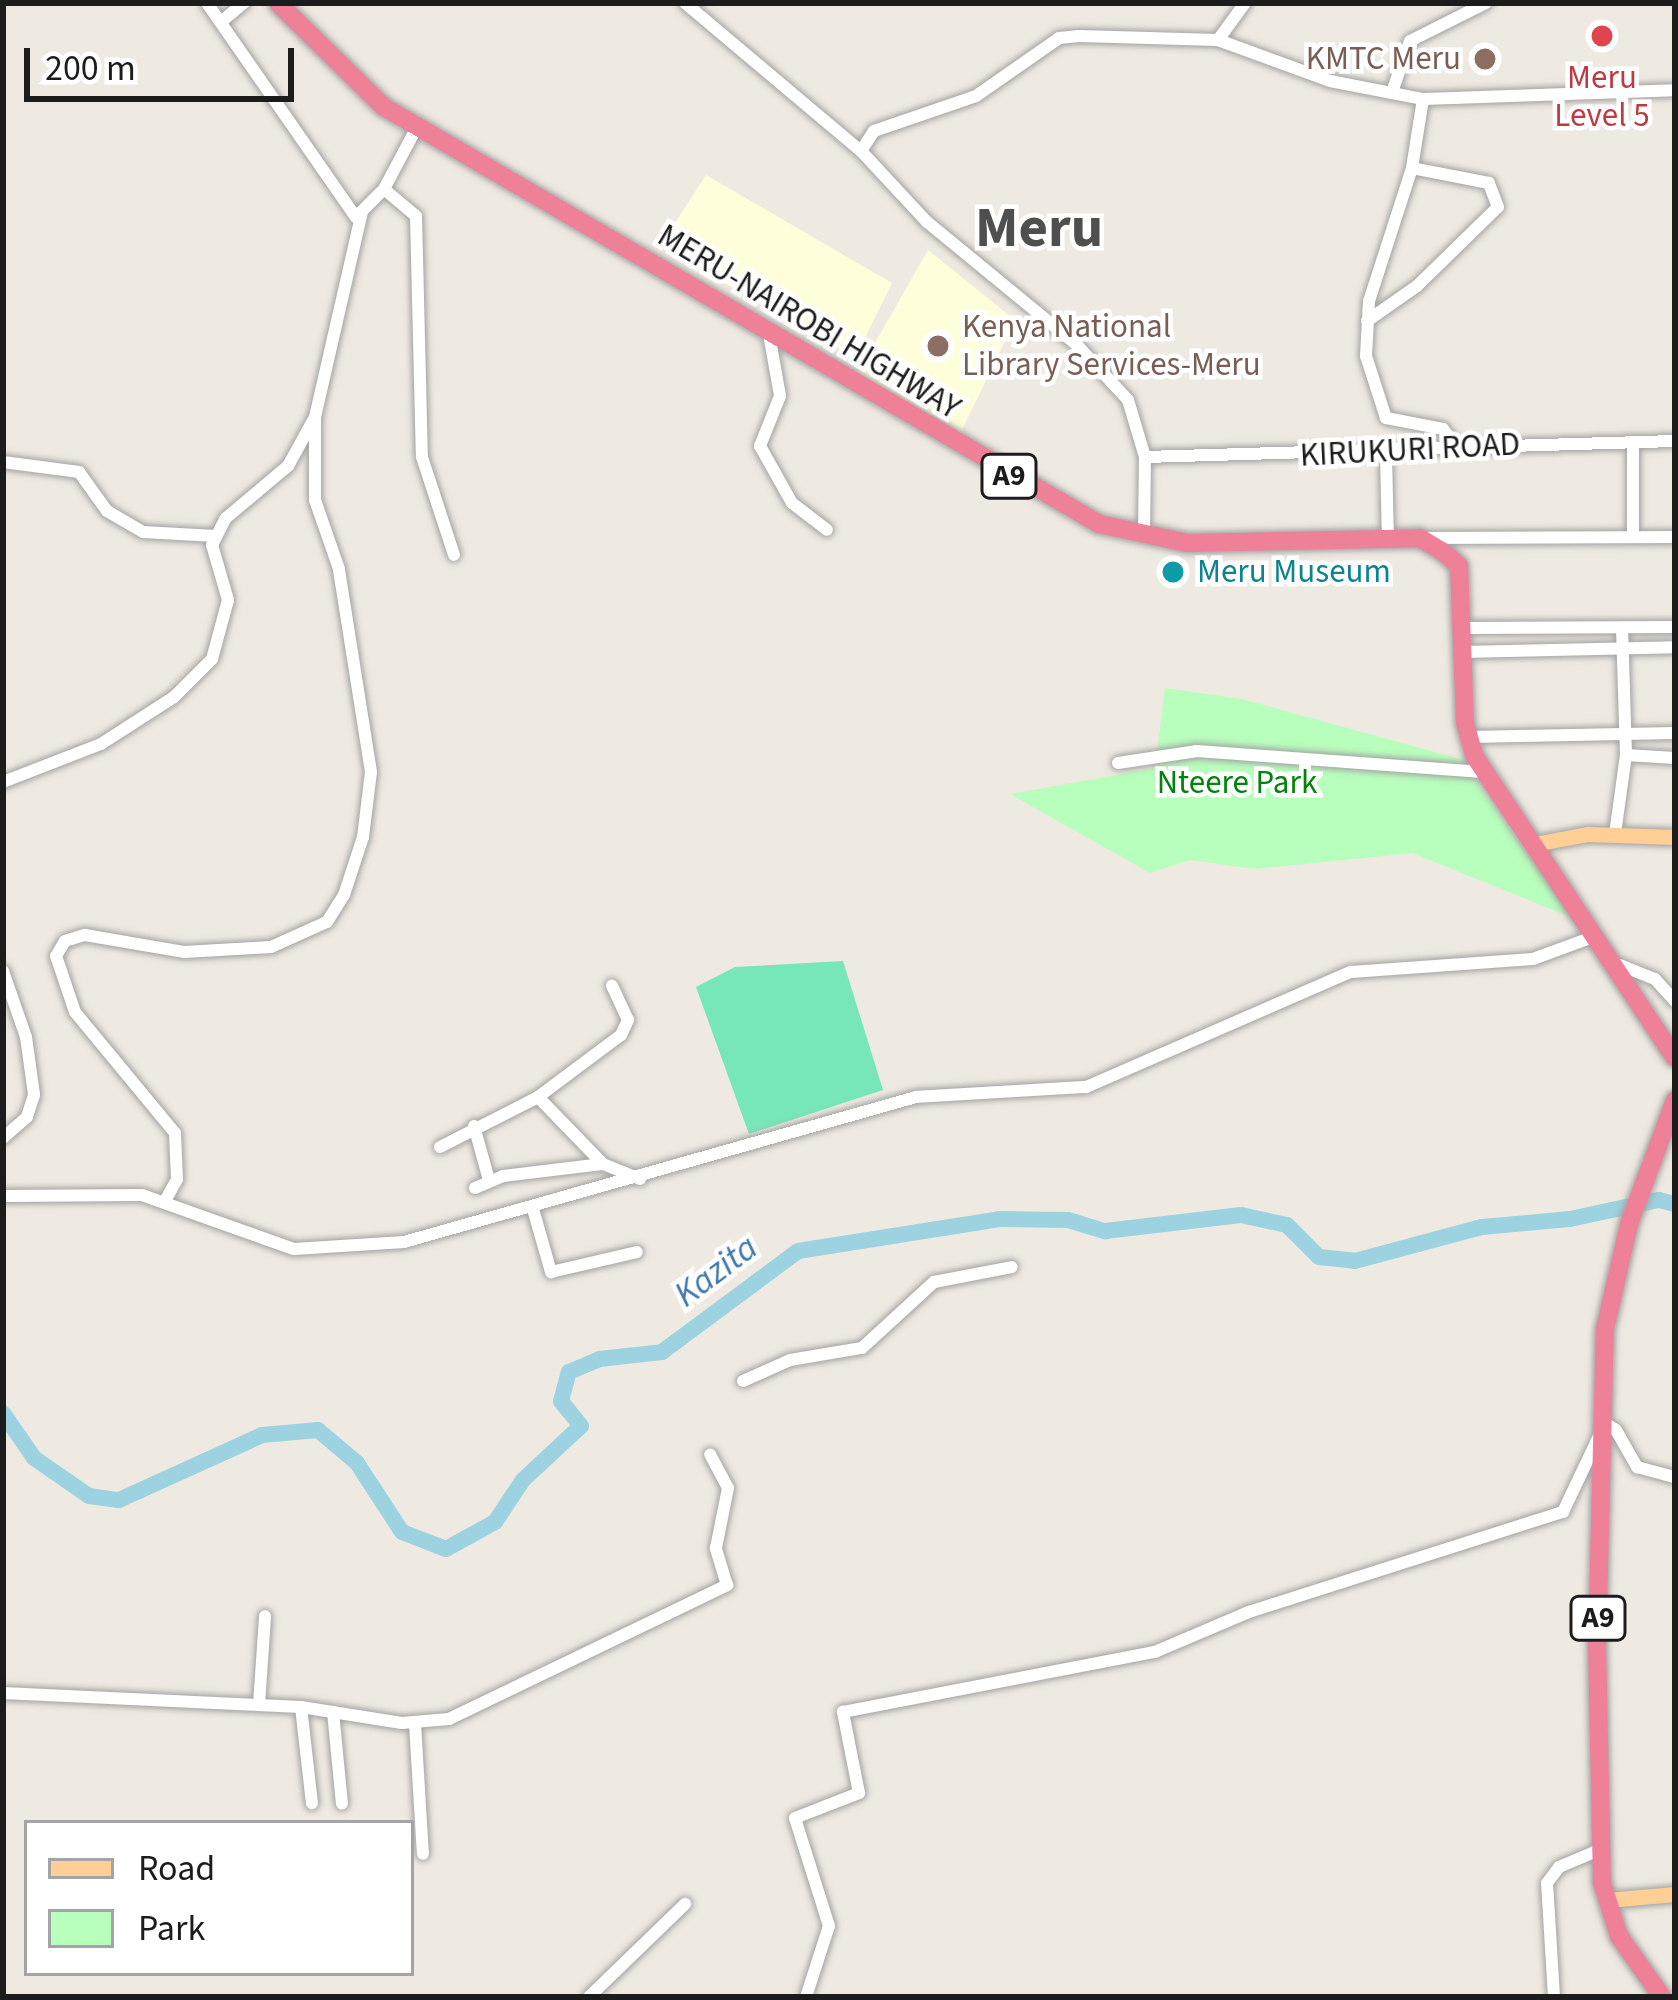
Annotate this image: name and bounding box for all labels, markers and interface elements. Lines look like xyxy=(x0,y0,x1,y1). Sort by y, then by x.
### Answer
marker: Meru Level 5 xyxy=(1586,20,1618,52)
scale bar xyxy=(30,24,300,98)
place label: KMTC Meru xyxy=(1306,39,1461,79)
text: 200 m xyxy=(45,43,136,94)
marker: KMTC Meru xyxy=(1472,46,1498,72)
place label: Meru Level 5 xyxy=(1554,58,1650,136)
district label: Meru xyxy=(975,195,1103,263)
street label: MERU-NAIROBI HIGHWAY xyxy=(650,216,968,428)
place label: Kenya National Library Services-Meru xyxy=(962,307,1261,385)
marker: Kenya National Library Services-Meru xyxy=(925,333,951,359)
street label: KIRUKURI ROAD xyxy=(1299,424,1521,476)
road number: A9 xyxy=(979,452,1039,500)
place label: Meru Museum xyxy=(1197,552,1391,592)
marker: Meru Museum xyxy=(1160,559,1186,585)
park label: Nteere Park xyxy=(1157,763,1317,803)
water label: Kazita xyxy=(666,1226,766,1316)
road number: A9 xyxy=(1568,1594,1628,1642)
legend xyxy=(24,1820,414,1976)
text: Road xyxy=(138,1843,215,1894)
text: Park xyxy=(138,1903,205,1954)

